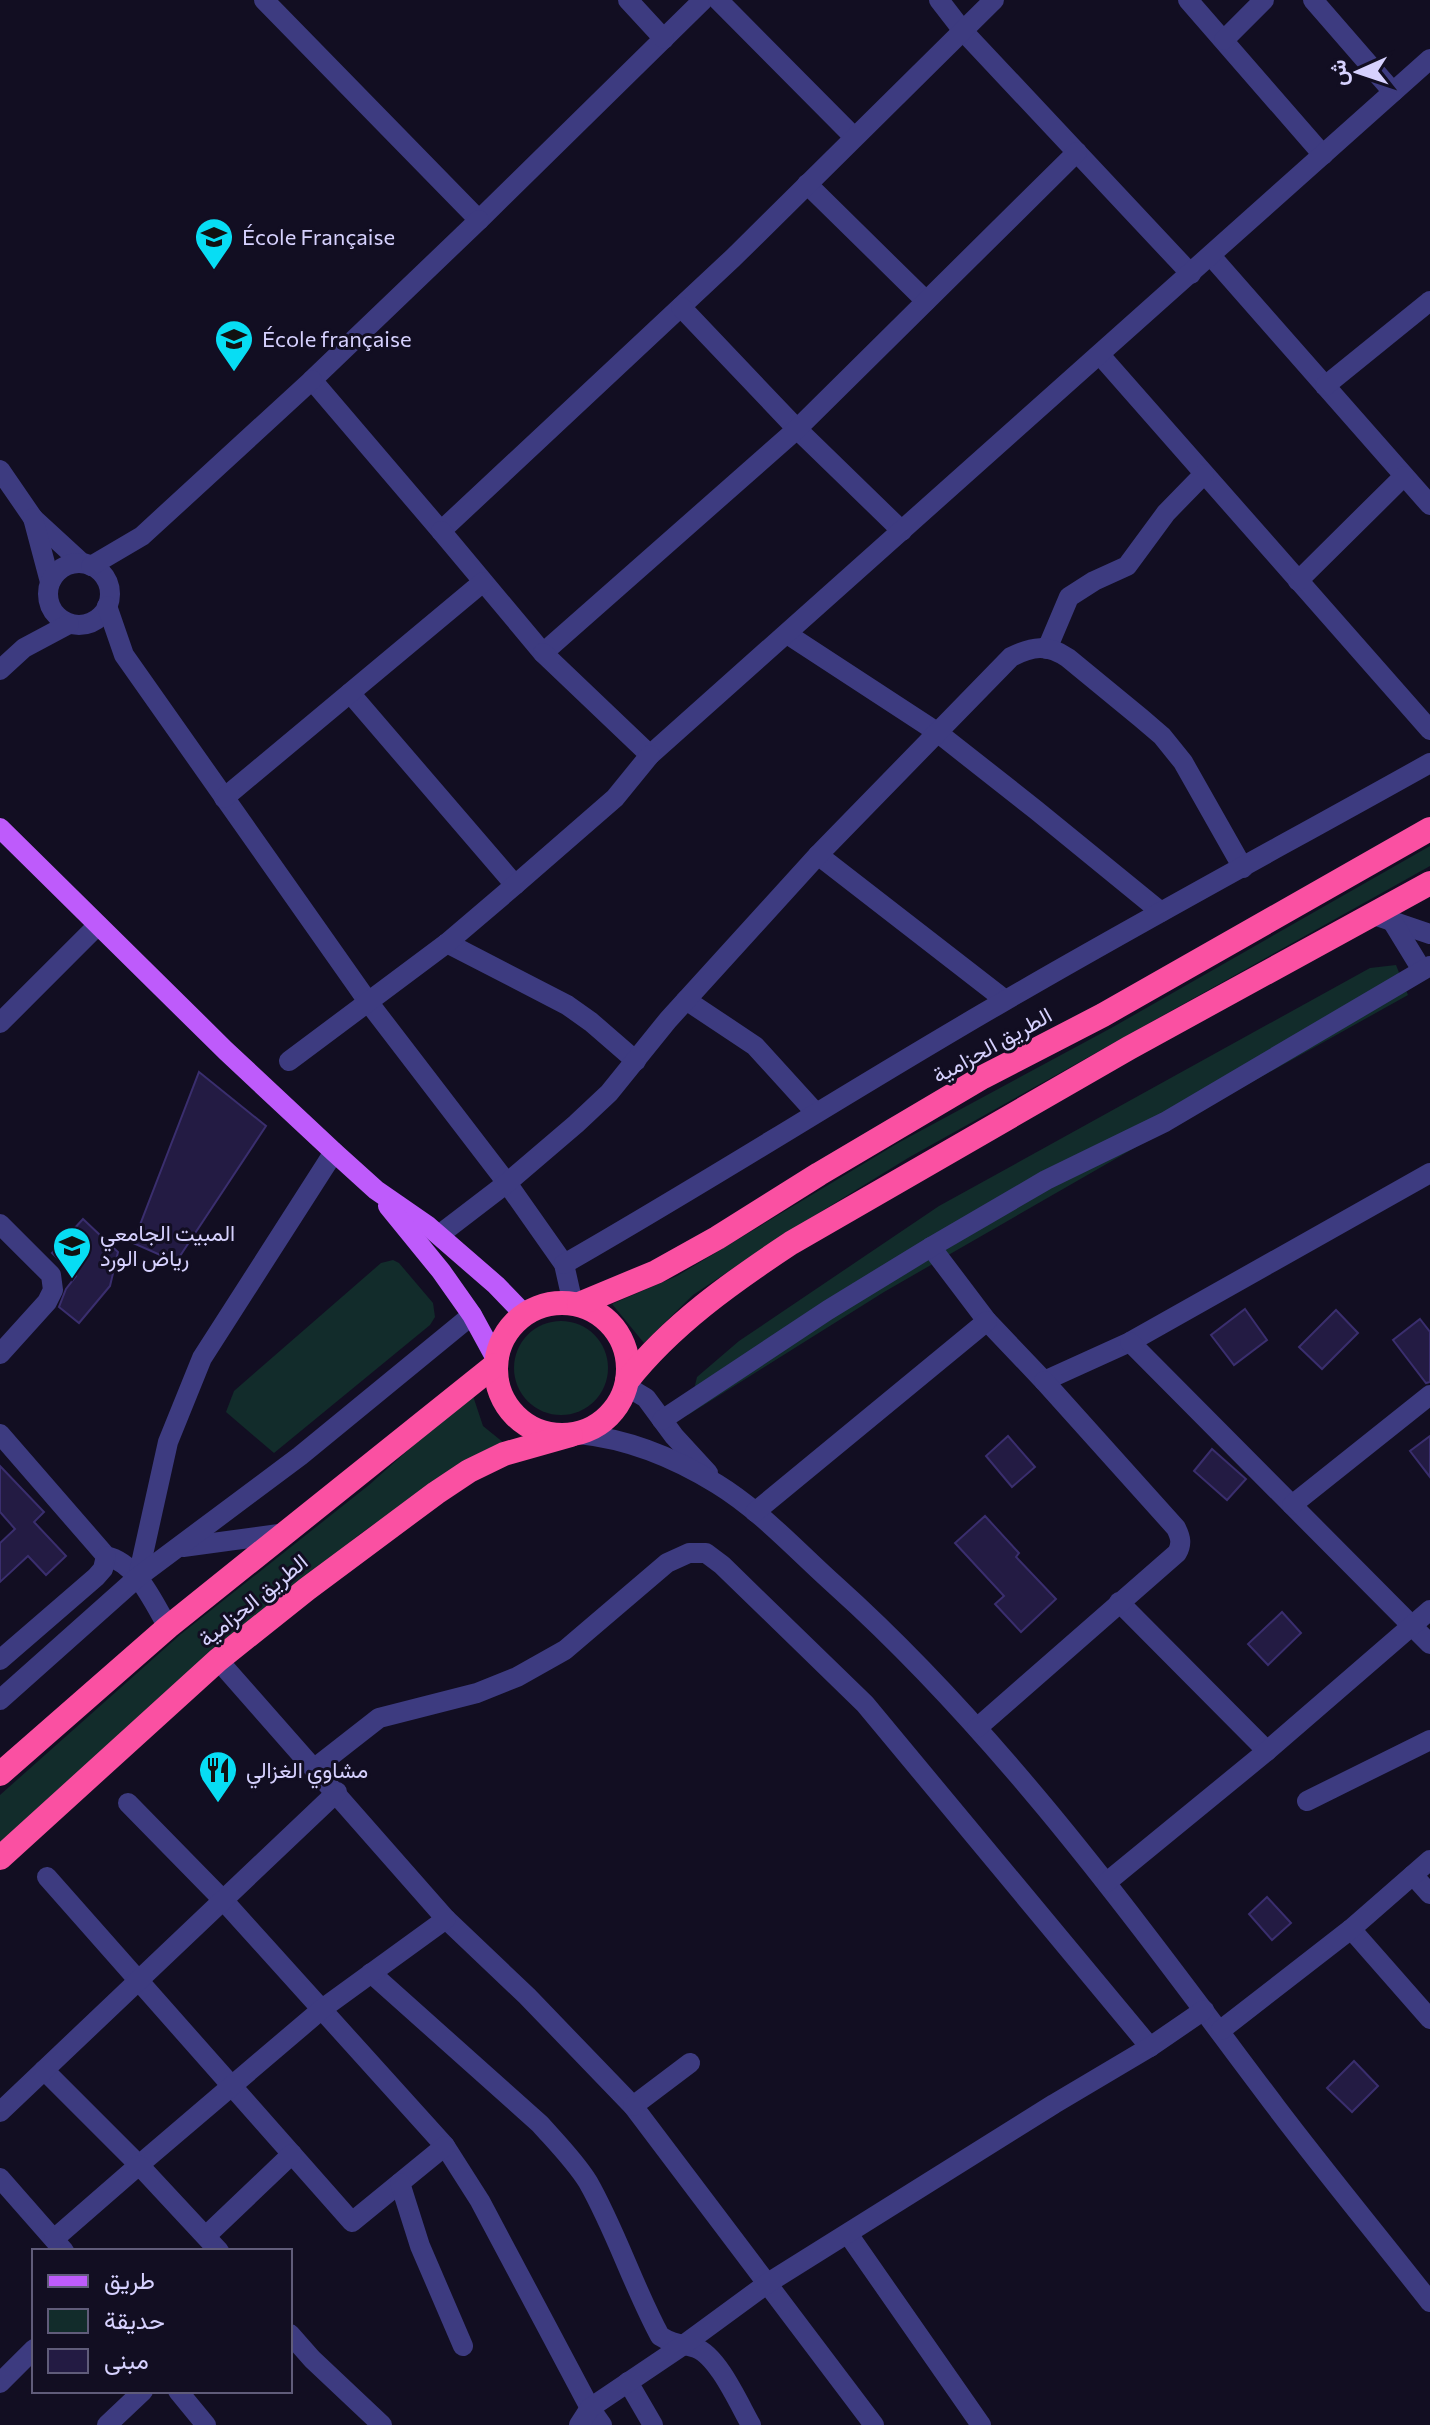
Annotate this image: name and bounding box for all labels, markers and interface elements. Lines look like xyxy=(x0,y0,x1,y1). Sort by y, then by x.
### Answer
north arrow xyxy=(1318,32,1398,112)
text: ش xyxy=(1323,59,1353,87)
school or university icon: École Française xyxy=(193,216,235,271)
place label: École Française xyxy=(242,223,395,250)
school or university icon: École française xyxy=(213,318,255,373)
place label: École française xyxy=(262,325,412,352)
street label: الطريق الحزامية xyxy=(927,1001,1057,1089)
place label: المبيت الجامعي رياض الورد xyxy=(100,1219,235,1272)
school or university icon: المبيت الجامعي رياض الورد xyxy=(51,1225,93,1280)
street label: الطريق الحزامية xyxy=(193,1547,313,1653)
restaurant icon: مشاوي الغزالي xyxy=(197,1749,239,1804)
place label: مشاوي الغزالي xyxy=(246,1756,368,1789)
legend xyxy=(32,2249,292,2393)
text: طريق xyxy=(104,2265,155,2296)
text: حديقة xyxy=(104,2305,165,2335)
text: مبنى xyxy=(104,2345,149,2375)

